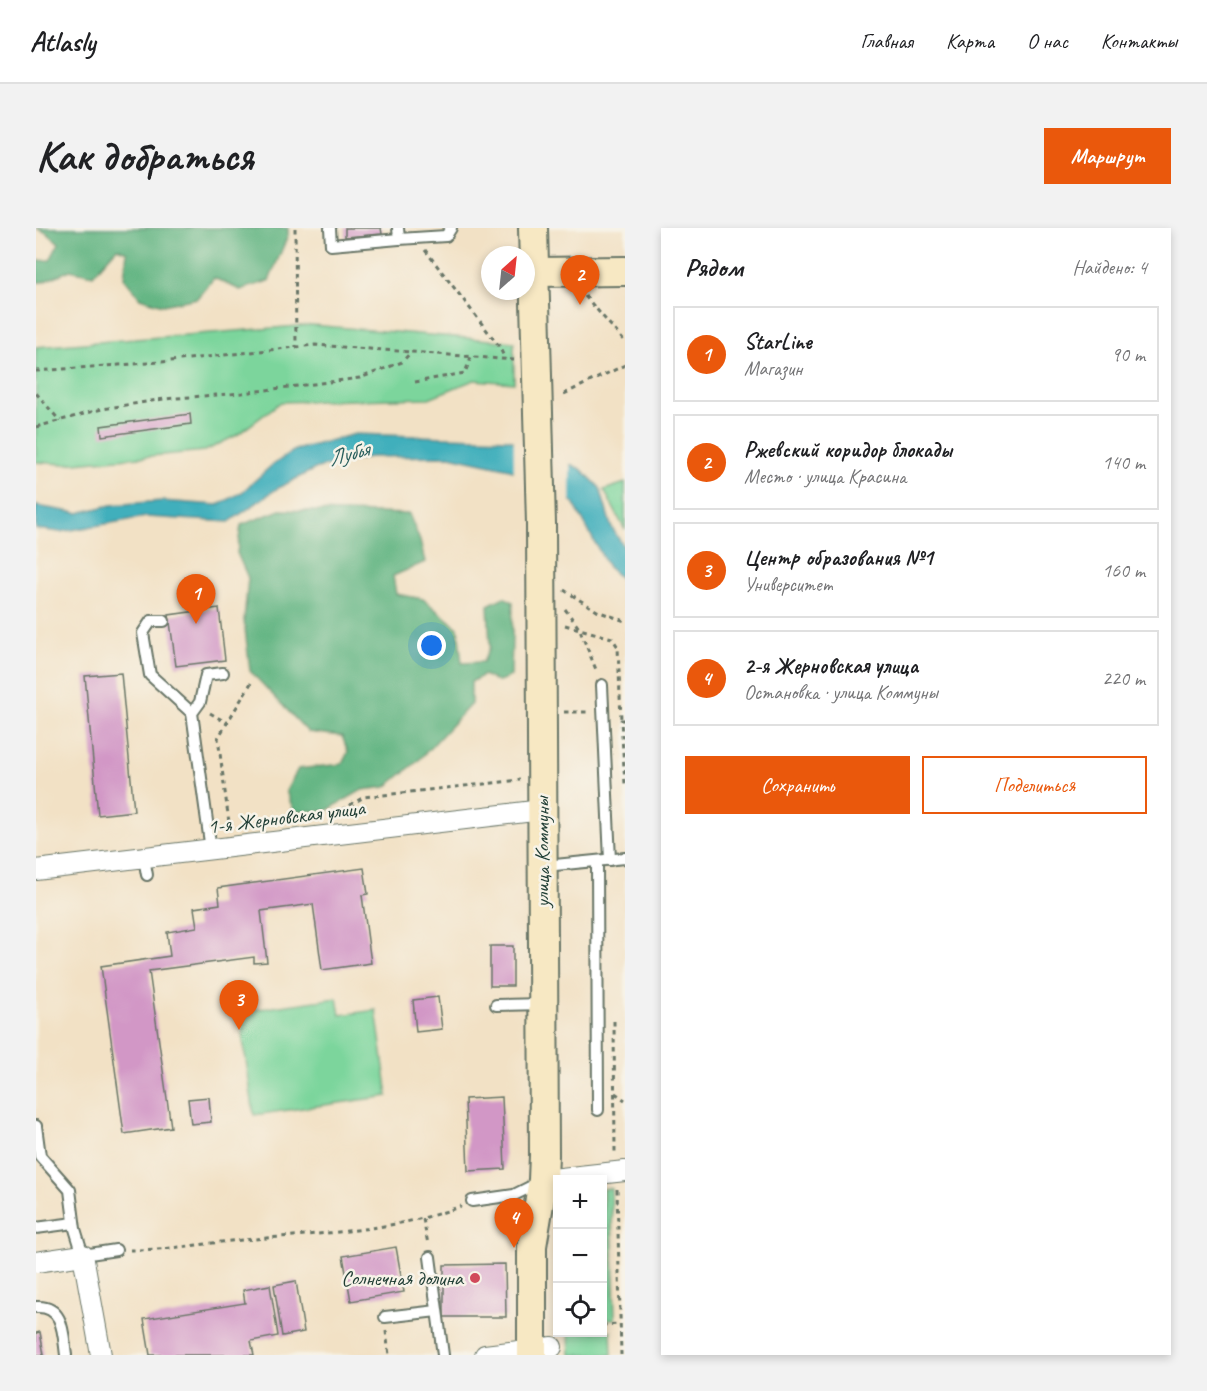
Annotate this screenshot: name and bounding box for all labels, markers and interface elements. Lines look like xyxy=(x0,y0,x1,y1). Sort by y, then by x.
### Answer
text: Atlasly xyxy=(30,24,95,59)
text: Главная xyxy=(860,28,913,54)
text: Карта xyxy=(946,28,994,54)
text: О нас xyxy=(1027,28,1068,54)
text: Контакты xyxy=(1101,28,1177,54)
button: Маршрут xyxy=(1044,128,1171,184)
text: Как добраться xyxy=(36,130,253,183)
north arrow xyxy=(481,246,535,300)
text: Рядом xyxy=(685,251,743,284)
text: Найдено: 4 xyxy=(1072,255,1147,280)
pin: 2 xyxy=(560,256,600,305)
text: StarLine xyxy=(744,328,811,356)
text: 1 xyxy=(702,342,711,367)
text: 90 m xyxy=(1111,342,1145,367)
text: Магазин xyxy=(744,356,802,381)
water label: Лубья xyxy=(325,434,375,473)
text: Ржевский коридор блокады xyxy=(744,436,952,464)
text: 2 xyxy=(702,450,711,475)
text: 140 m xyxy=(1102,450,1145,475)
text: Место · улица Красина xyxy=(744,464,906,489)
text: Центр образования №1 xyxy=(744,544,933,572)
text: 3 xyxy=(702,558,711,583)
text: 160 m xyxy=(1102,558,1145,583)
text: Университет xyxy=(744,572,833,597)
pin: 1 xyxy=(176,574,216,624)
your location xyxy=(417,631,446,660)
text: 2-я Жерновская улица xyxy=(744,652,918,680)
text: 4 xyxy=(702,666,711,691)
text: 220 m xyxy=(1102,666,1145,691)
text: Остановка · улица Коммуны xyxy=(744,680,938,705)
button: Сохранить xyxy=(685,756,910,814)
button: Поделиться xyxy=(922,756,1147,814)
street label: 1-я Жерновская улица xyxy=(206,794,368,840)
street label: улица Коммуны xyxy=(529,795,555,909)
pin: 3 xyxy=(220,980,258,1030)
map controls xyxy=(553,1175,607,1337)
button: + xyxy=(553,1175,607,1229)
pin: 4 xyxy=(494,1198,534,1248)
button: − xyxy=(553,1229,607,1283)
place label: Солнечная долина xyxy=(341,1265,465,1291)
marker: Солнечная долина xyxy=(468,1271,482,1285)
button: locate xyxy=(553,1283,607,1337)

